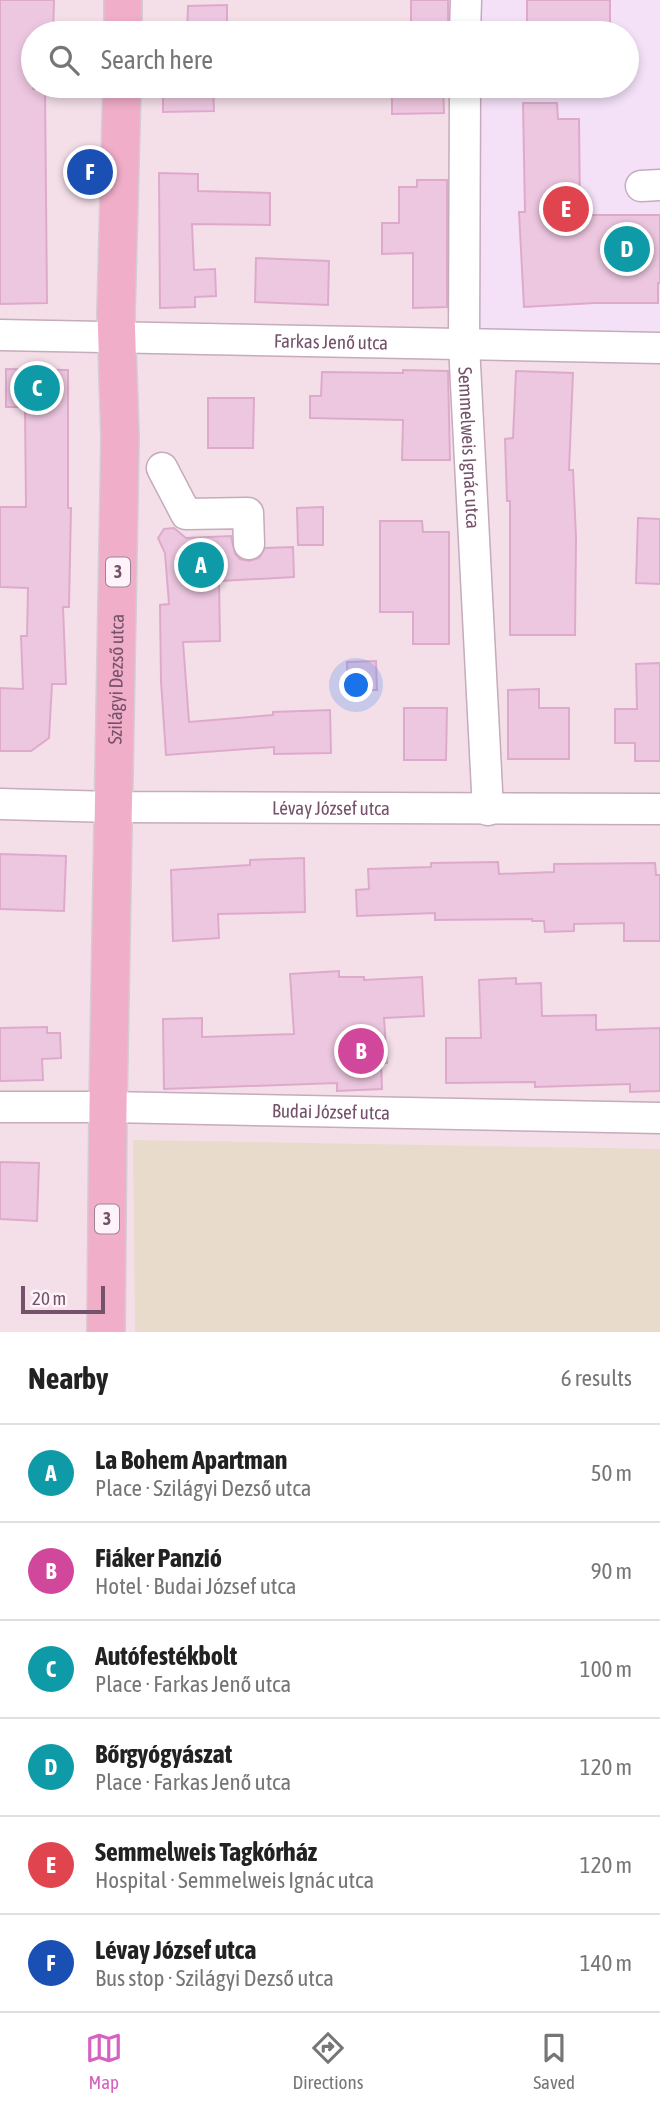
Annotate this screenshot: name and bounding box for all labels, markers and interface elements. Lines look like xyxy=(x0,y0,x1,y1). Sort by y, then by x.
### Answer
search box xyxy=(21,21,639,98)
icon: search xyxy=(45,41,83,79)
text: Search here xyxy=(101,45,213,75)
pin: F xyxy=(67,146,113,198)
pin: E xyxy=(543,183,589,235)
pin: D xyxy=(604,223,650,275)
street label: Farkas Jenő utca xyxy=(274,329,388,354)
pin: C xyxy=(14,362,60,414)
street label: Semmelweis Ignác utca xyxy=(454,366,484,529)
pin: A xyxy=(178,539,224,591)
road number: 3 xyxy=(106,558,130,586)
street label: Szilágyi Dezső utca xyxy=(104,613,128,745)
your location xyxy=(339,668,373,702)
street label: Lévay József utca xyxy=(272,797,390,819)
pin: B xyxy=(338,1025,384,1077)
street label: Budai József utca xyxy=(272,1099,390,1124)
road number: 3 xyxy=(95,1204,119,1234)
scale bar xyxy=(21,1283,105,1315)
text: 20 m xyxy=(32,1287,66,1309)
text: Nearby xyxy=(28,1361,108,1395)
text: 6 results xyxy=(561,1365,632,1391)
text: La Bohem Apartman xyxy=(95,1445,287,1475)
text: A xyxy=(45,1460,57,1486)
text: 50 m xyxy=(591,1460,632,1486)
text: Place · Szilágyi Dezső utca xyxy=(95,1475,311,1501)
text: Fiáker Panzió xyxy=(95,1543,222,1573)
text: B xyxy=(46,1558,56,1584)
text: 90 m xyxy=(591,1558,632,1584)
text: Hotel · Budai József utca xyxy=(95,1573,296,1599)
text: Autófestékbolt xyxy=(95,1641,237,1671)
text: C xyxy=(46,1656,56,1682)
text: 100 m xyxy=(580,1656,632,1682)
text: Place · Farkas Jenő utca xyxy=(95,1671,291,1697)
text: Bőrgyógyászat xyxy=(95,1739,232,1769)
text: D xyxy=(45,1754,57,1780)
text: 120 m xyxy=(580,1754,632,1780)
text: Place · Farkas Jenő utca xyxy=(95,1769,291,1795)
text: Semmelweis Tagkórház xyxy=(95,1837,317,1867)
text: E xyxy=(46,1852,56,1878)
text: 120 m xyxy=(580,1852,632,1878)
text: Hospital · Semmelweis Ignác utca xyxy=(95,1867,374,1893)
text: Lévay József utca xyxy=(95,1935,256,1965)
text: F xyxy=(46,1950,56,1976)
text: 140 m xyxy=(580,1950,632,1976)
text: Bus stop · Szilágyi Dezső utca xyxy=(95,1965,334,1991)
tab: Map xyxy=(85,2029,123,2093)
tab: Directions xyxy=(293,2029,363,2093)
tab: Saved xyxy=(533,2029,575,2093)

